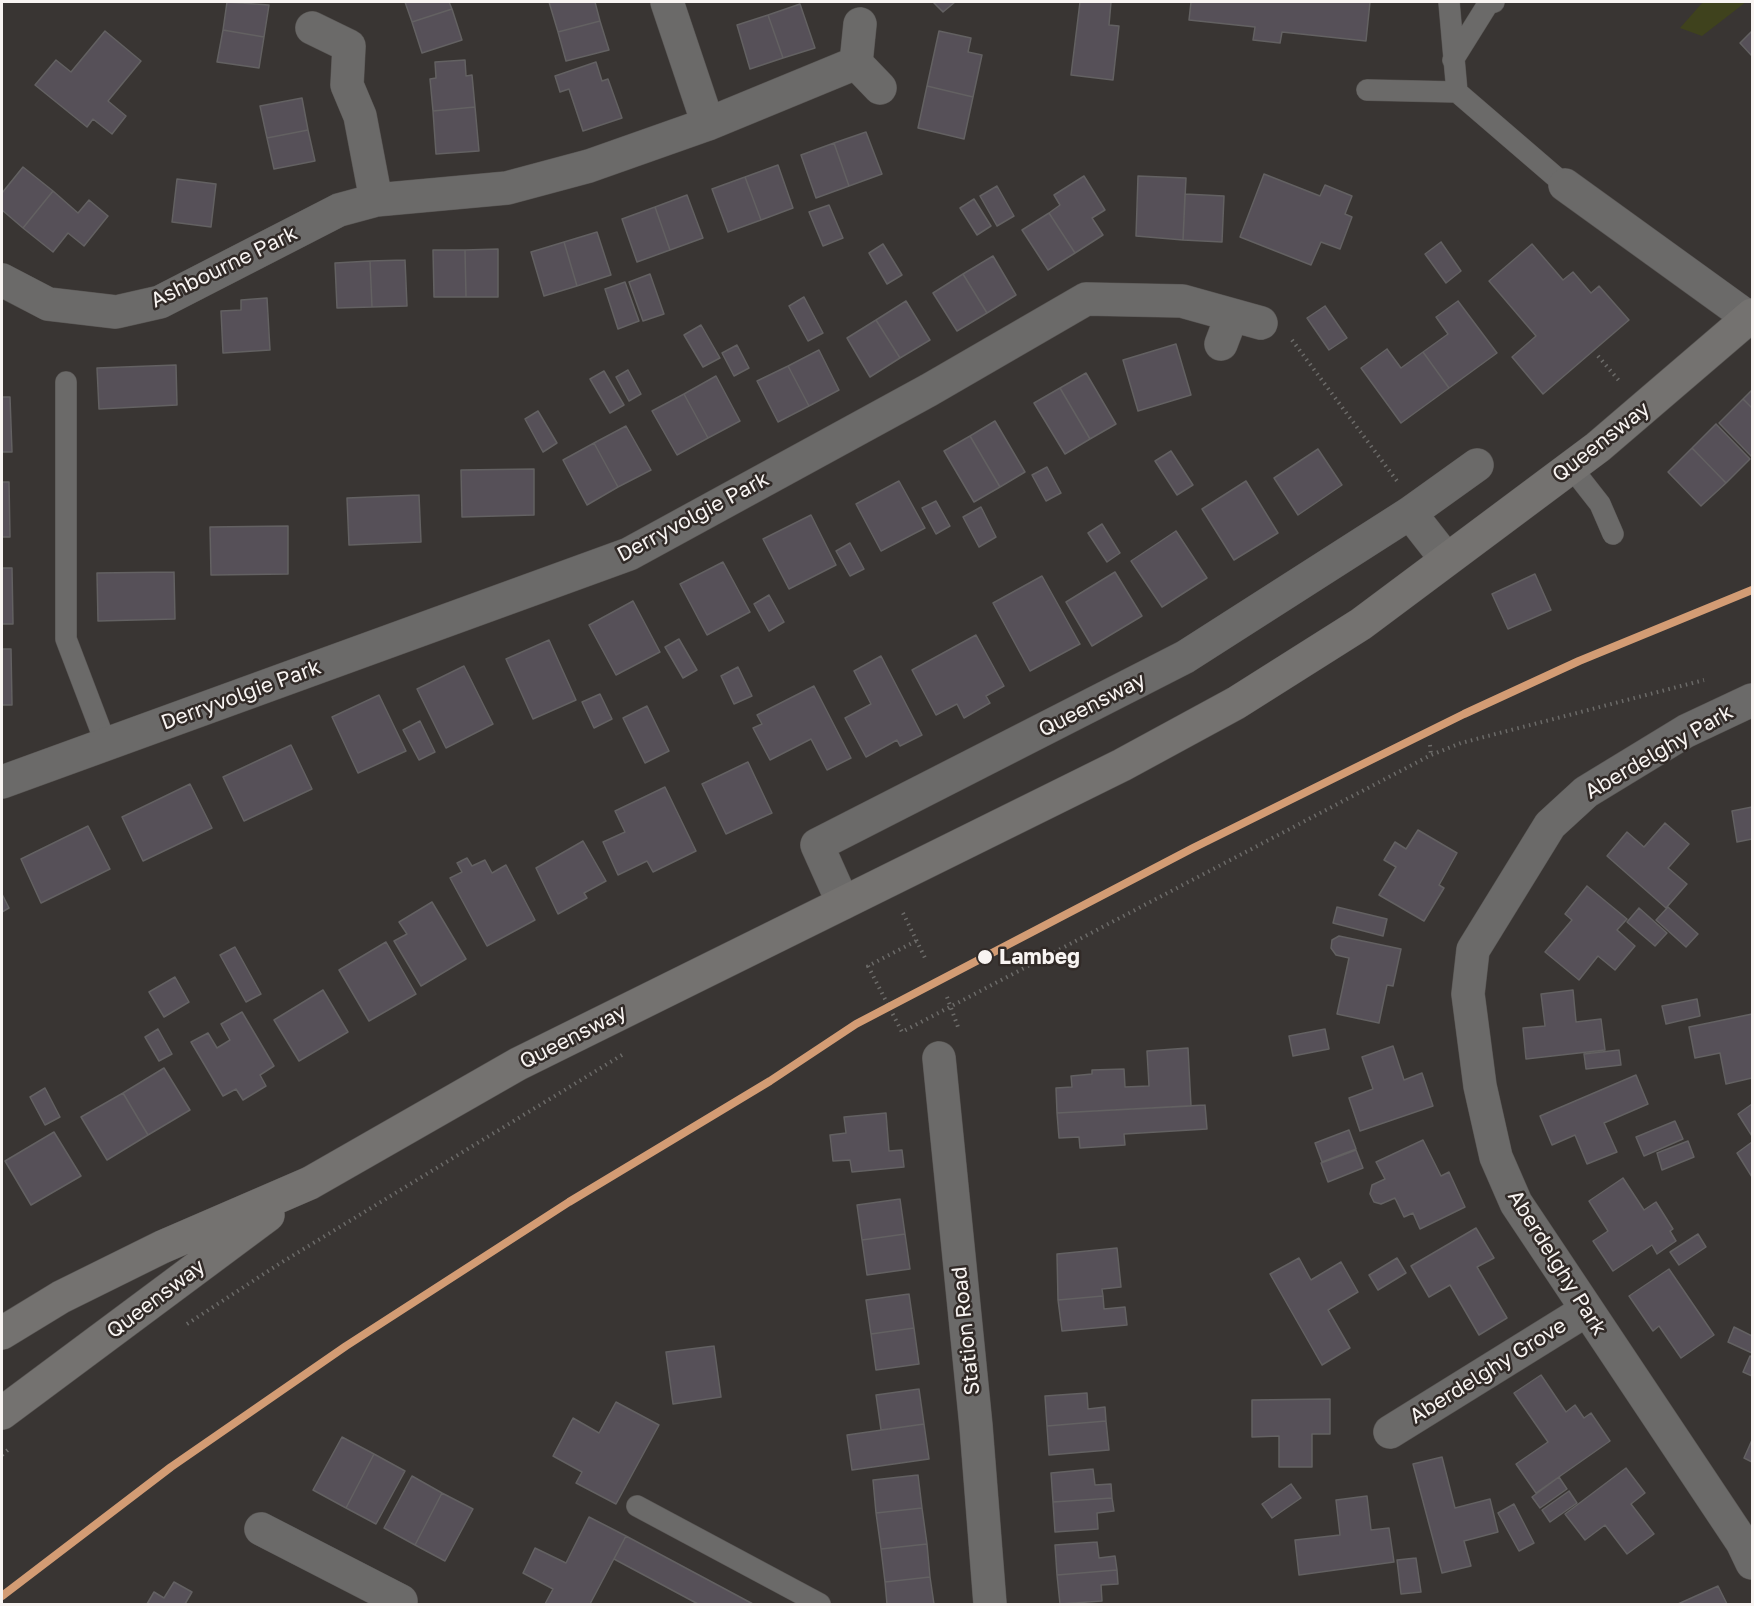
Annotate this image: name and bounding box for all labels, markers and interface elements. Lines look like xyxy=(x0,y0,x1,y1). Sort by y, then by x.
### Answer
street label: Ashbourne Park xyxy=(146,221,302,313)
street label: Queensway xyxy=(1547,396,1655,488)
street label: Derryvolgie Park xyxy=(613,466,773,568)
street label: Derryvolgie Park xyxy=(158,654,324,736)
street label: Queensway xyxy=(1034,667,1150,743)
street label: Aberdelghy Park xyxy=(1581,699,1737,805)
place label: Lambeg xyxy=(999,944,1080,970)
marker: Lambeg xyxy=(976,948,994,966)
street label: Queensway xyxy=(515,999,631,1075)
street label: Aberdelghy Park xyxy=(1502,1186,1612,1340)
street label: Queensway xyxy=(102,1254,210,1344)
street label: Station Road xyxy=(947,1265,985,1397)
street label: Aberdelghy Grove xyxy=(1405,1313,1571,1429)

